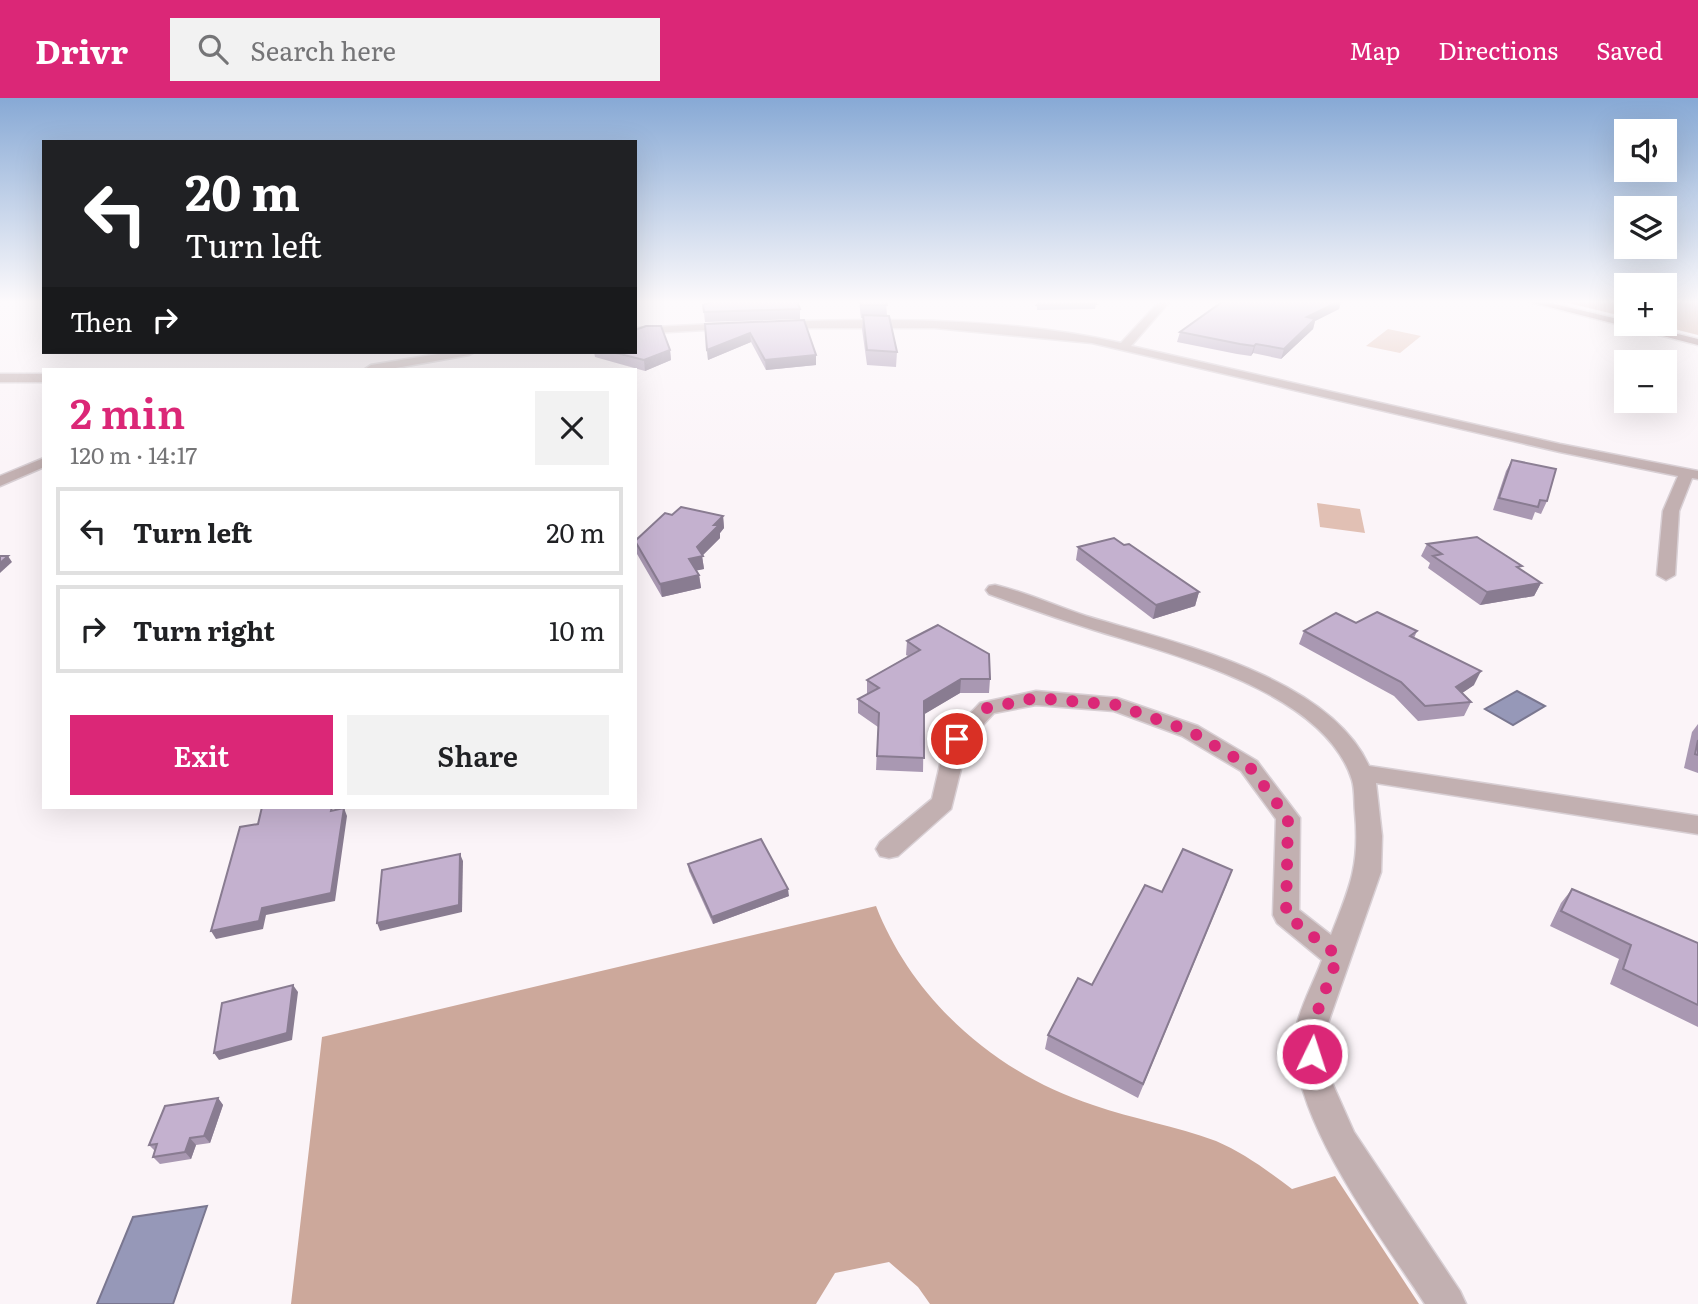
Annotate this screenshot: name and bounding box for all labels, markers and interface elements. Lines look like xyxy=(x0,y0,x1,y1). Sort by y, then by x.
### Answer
search box xyxy=(170,18,660,81)
text: Drivr xyxy=(35,25,128,74)
icon: search xyxy=(194,30,232,68)
text: Search here xyxy=(250,30,396,69)
text: Map xyxy=(1349,32,1400,67)
text: Directions xyxy=(1438,32,1558,67)
text: Saved xyxy=(1596,32,1663,67)
map controls xyxy=(1614,119,1677,413)
button: sound xyxy=(1614,119,1677,182)
text: 20 m xyxy=(185,153,300,226)
icon: left xyxy=(70,168,161,259)
button: layers xyxy=(1614,196,1677,259)
text: Turn left xyxy=(185,220,322,268)
button: + xyxy=(1614,273,1677,336)
text: Then xyxy=(70,301,132,340)
icon: right xyxy=(146,301,184,339)
button: − xyxy=(1614,350,1677,413)
text: 2 min xyxy=(70,380,185,442)
button: close xyxy=(535,391,609,465)
text: 120 m · 14:17 xyxy=(70,437,197,471)
icon: left xyxy=(74,512,112,550)
text: Turn left xyxy=(133,512,252,551)
text: 20 m xyxy=(546,512,605,551)
icon: right xyxy=(74,610,112,648)
text: Turn right xyxy=(133,610,275,649)
text: 10 m xyxy=(549,610,605,649)
pin xyxy=(927,709,987,769)
button: Exit xyxy=(70,715,333,795)
button: Share xyxy=(347,715,609,795)
icon: arrive xyxy=(938,720,976,758)
position arrow xyxy=(1275,1017,1349,1091)

